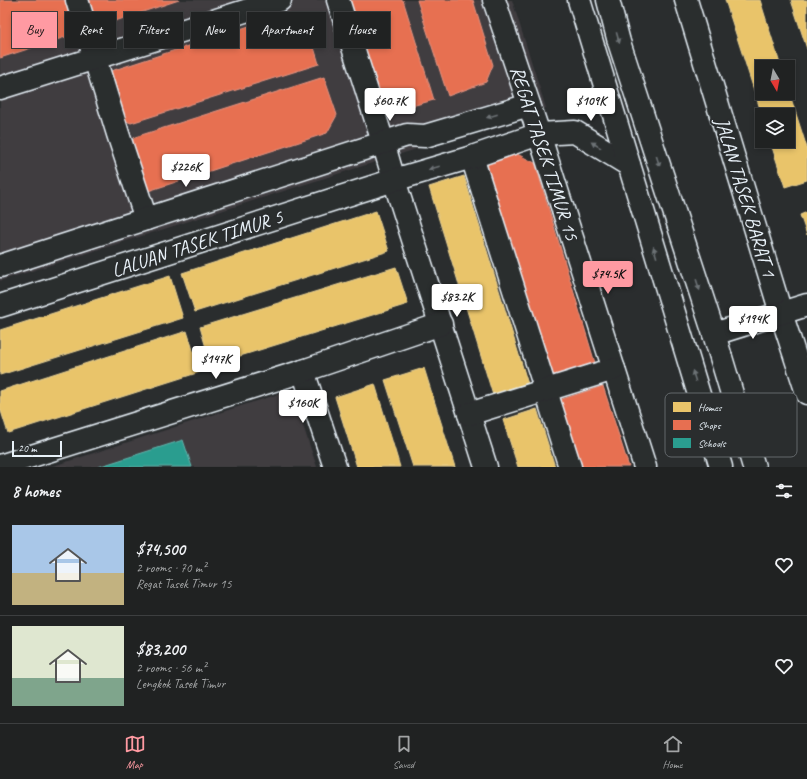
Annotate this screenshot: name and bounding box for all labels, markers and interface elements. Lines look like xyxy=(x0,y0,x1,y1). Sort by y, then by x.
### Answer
chip: Buy xyxy=(12,12,57,48)
chip: Rent xyxy=(65,12,116,48)
chip: Filters xyxy=(124,12,183,48)
chip: New xyxy=(191,12,239,48)
chip: Apartment xyxy=(247,12,326,48)
chip: House xyxy=(334,12,390,48)
one-way arrow xyxy=(615,32,621,44)
north arrow xyxy=(755,60,795,100)
map controls xyxy=(755,60,795,148)
street label: REGAT TASEK TIMUR 15 xyxy=(505,63,585,244)
pin: $60.7K xyxy=(357,88,423,122)
pin: $109K xyxy=(563,88,619,122)
text: $60.7K xyxy=(374,93,406,109)
text: $109K xyxy=(576,93,606,109)
button: layers xyxy=(755,108,795,148)
one-way arrow xyxy=(486,113,498,119)
street label: JALAN TASEK BARAT 1 xyxy=(709,113,782,281)
one-way arrow xyxy=(590,141,601,148)
pin: $226K xyxy=(158,154,214,188)
one-way arrow xyxy=(655,156,661,168)
text: $226K xyxy=(171,159,201,175)
one-way arrow xyxy=(428,165,440,171)
street label: LALUAN TASEK TIMUR 5 xyxy=(108,204,287,283)
one-way arrow xyxy=(652,246,658,258)
pin: $74.5K xyxy=(575,261,641,295)
text: $74.5K xyxy=(592,266,624,282)
one-way arrow xyxy=(695,279,701,291)
pin: $83.2K xyxy=(424,284,490,318)
text: $83.2K xyxy=(441,289,473,305)
pin: $194K xyxy=(725,306,781,340)
text: $194K xyxy=(738,311,768,327)
pin: $147K xyxy=(188,346,244,380)
text: $147K xyxy=(201,351,231,367)
one-way arrow xyxy=(691,370,697,382)
pin: $160K xyxy=(275,390,331,424)
legend xyxy=(665,393,797,457)
text: $160K xyxy=(288,395,318,411)
text: Homes xyxy=(698,400,723,414)
text: Shops xyxy=(698,418,722,432)
text: Schools xyxy=(698,436,727,450)
scale bar xyxy=(12,439,62,458)
text: 20 m xyxy=(18,441,37,455)
icon: filters xyxy=(773,480,795,502)
text: 8 homes xyxy=(12,481,60,502)
text: $74,500 xyxy=(136,539,185,560)
icon: home xyxy=(44,541,92,589)
icon: heart xyxy=(773,554,795,576)
text: 2 rooms · 70 m² xyxy=(136,560,206,576)
text: Regat Tasek Timur 15 xyxy=(136,576,232,592)
text: $83,200 xyxy=(136,639,185,660)
icon: home xyxy=(44,642,92,690)
icon: heart xyxy=(773,655,795,677)
text: 2 rooms · 56 m² xyxy=(136,660,206,676)
text: Lengkok Tasek Timur xyxy=(136,676,225,692)
tab: Map xyxy=(124,733,146,771)
tab: Saved xyxy=(393,733,415,771)
tab: Home xyxy=(662,733,684,771)

